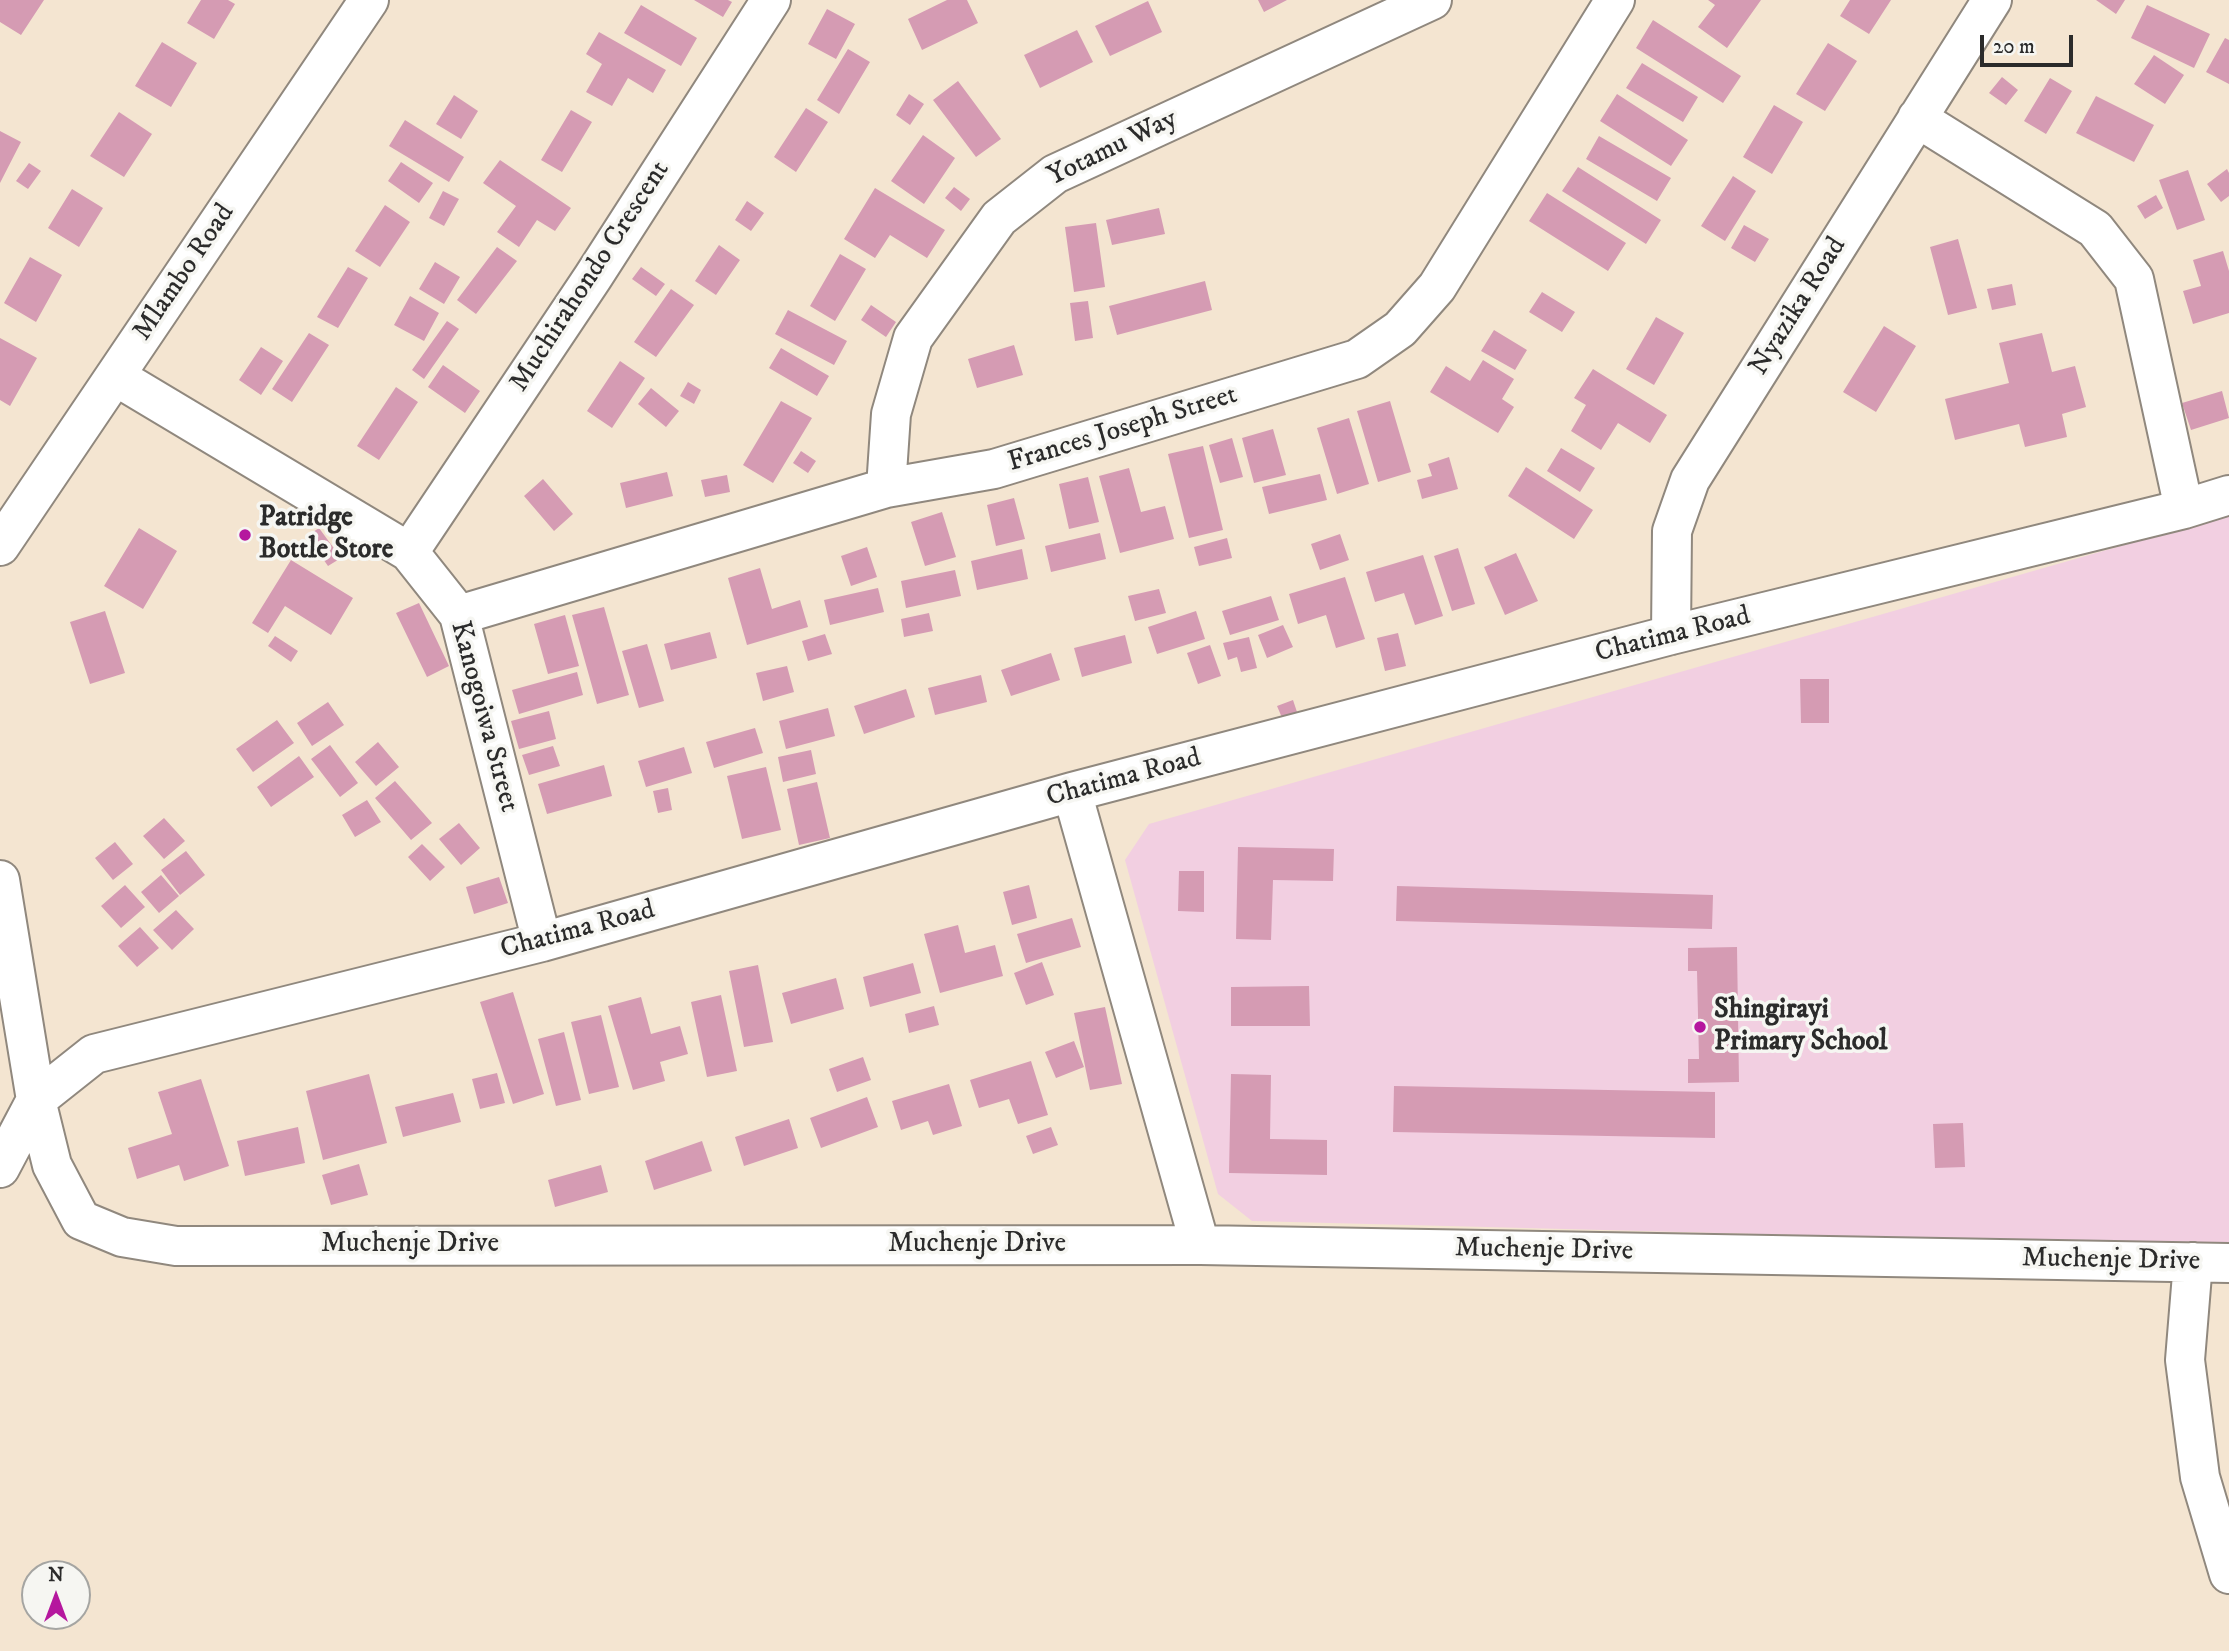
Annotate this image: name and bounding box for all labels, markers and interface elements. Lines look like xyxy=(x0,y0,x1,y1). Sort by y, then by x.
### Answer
scale bar xyxy=(1984,21,2077,65)
text: 20 m xyxy=(1993,34,2035,60)
street label: Yotamu Way xyxy=(1043,103,1183,195)
street label: Muchirahondo Crescent xyxy=(504,155,678,399)
street label: Mlambo Road xyxy=(127,198,243,348)
street label: Nyazika Road xyxy=(1743,232,1855,382)
street label: Frances Joseph Street xyxy=(1004,379,1242,481)
place label: Patridge Bottle Store xyxy=(259,502,393,568)
marker: Patridge Bottle Store xyxy=(237,527,253,543)
street label: Chatima Road xyxy=(1592,601,1754,671)
street label: Kanogoiwa Street xyxy=(441,618,525,816)
street label: Chatima Road xyxy=(1043,742,1205,816)
street label: Chatima Road xyxy=(497,894,659,968)
place label: Shingirayi Primary School xyxy=(1714,994,1887,1060)
marker: Shingirayi Primary School xyxy=(1692,1019,1708,1035)
street label: Muchenje Drive xyxy=(321,1228,499,1262)
street label: Muchenje Drive xyxy=(888,1228,1066,1262)
street label: Muchenje Drive xyxy=(1455,1233,1633,1269)
street label: Muchenje Drive xyxy=(2022,1243,2200,1279)
north arrow xyxy=(21,1560,91,1630)
text: N xyxy=(48,1564,64,1587)

